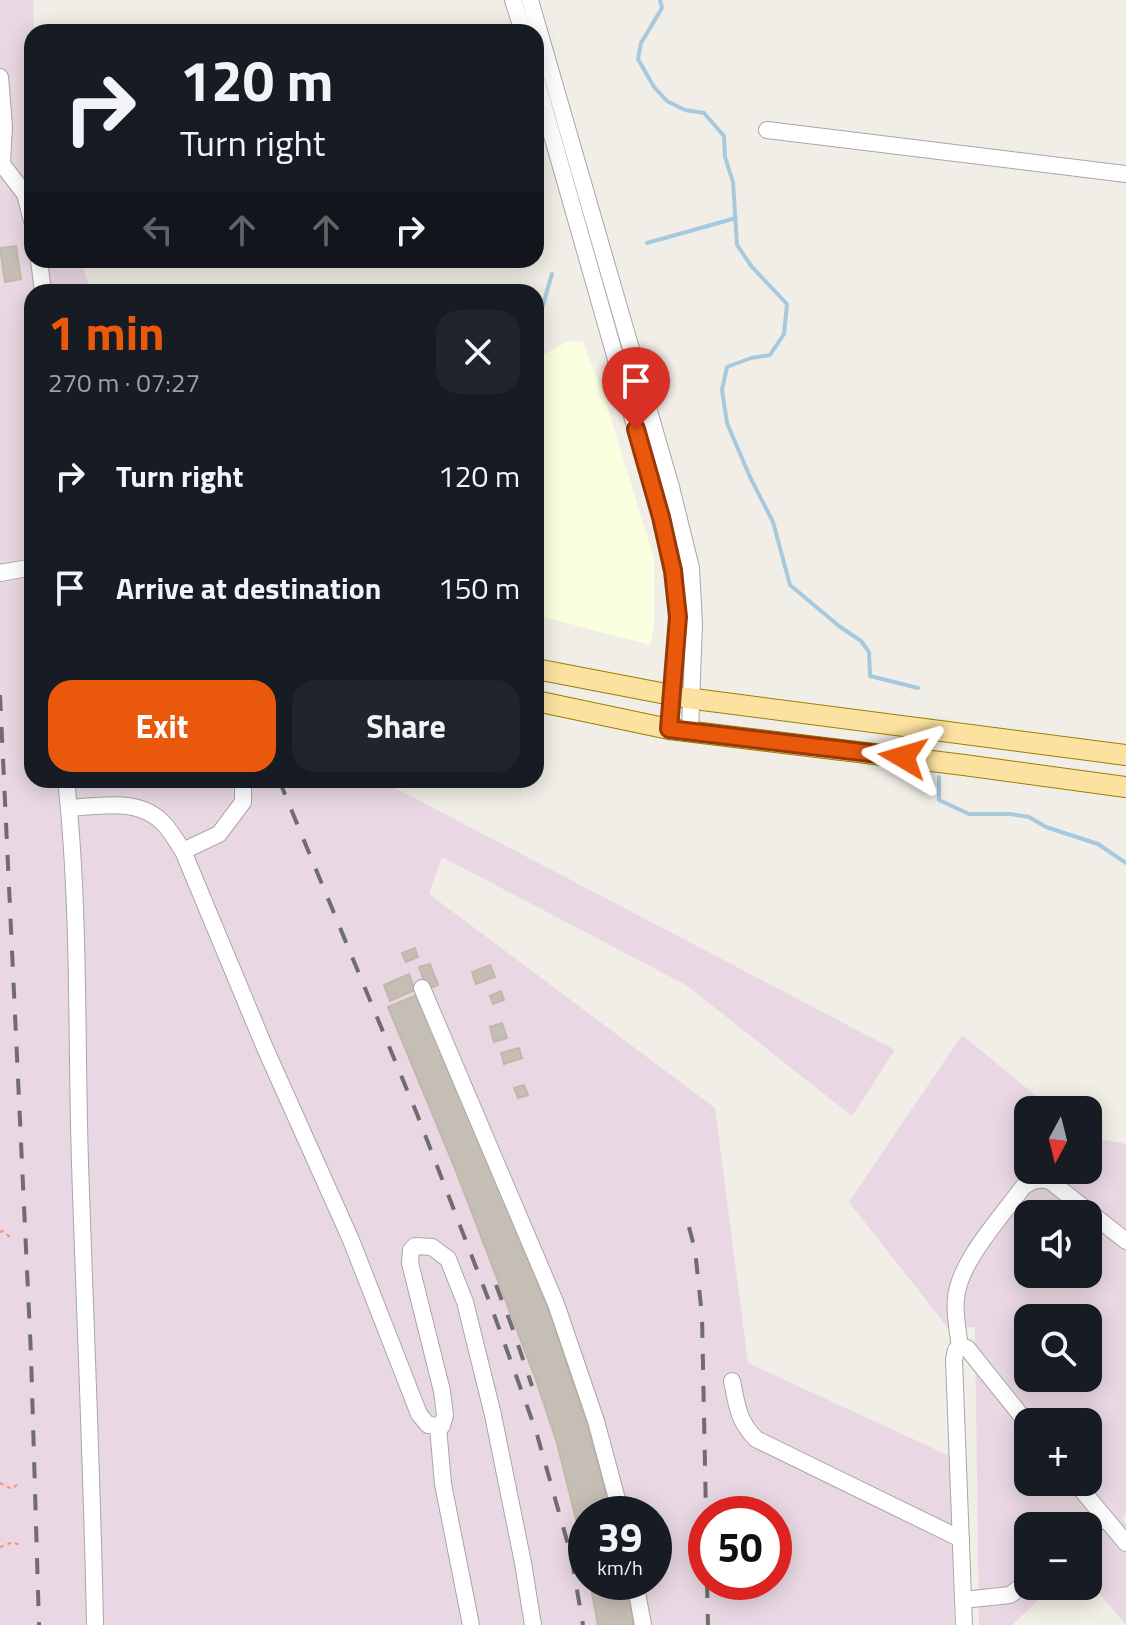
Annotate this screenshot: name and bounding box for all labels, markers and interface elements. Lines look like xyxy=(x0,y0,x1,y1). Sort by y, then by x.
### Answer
text: 120 m xyxy=(180,38,333,123)
icon: right xyxy=(48,56,152,160)
text: Turn right xyxy=(180,115,325,170)
icon: left xyxy=(136,208,180,252)
icon: ahead xyxy=(220,208,264,252)
icon: ahead xyxy=(304,208,348,252)
icon: right xyxy=(388,208,432,252)
text: 1 min xyxy=(48,296,165,369)
button: close xyxy=(436,310,520,394)
pin xyxy=(602,347,670,429)
icon: arrive xyxy=(614,359,658,403)
text: 270 m · 07:27 xyxy=(48,363,200,402)
text: Turn right xyxy=(116,453,244,499)
text: 120 m xyxy=(438,453,520,499)
icon: right xyxy=(48,454,92,498)
text: Arrive at destination xyxy=(116,565,381,611)
text: 150 m xyxy=(438,565,520,611)
icon: arrive xyxy=(48,566,92,610)
button: Exit xyxy=(48,680,276,772)
button: Share xyxy=(292,680,520,772)
position arrow xyxy=(861,715,945,799)
north arrow xyxy=(1014,1096,1102,1184)
map controls xyxy=(1014,1096,1102,1600)
button: sound xyxy=(1014,1200,1102,1288)
button: search xyxy=(1014,1304,1102,1392)
button: + xyxy=(1014,1408,1102,1496)
speed limit sign: 50 xyxy=(688,1496,792,1600)
text: 39 xyxy=(598,1507,642,1568)
button: − xyxy=(1014,1512,1102,1600)
text: km/h xyxy=(597,1552,643,1583)

